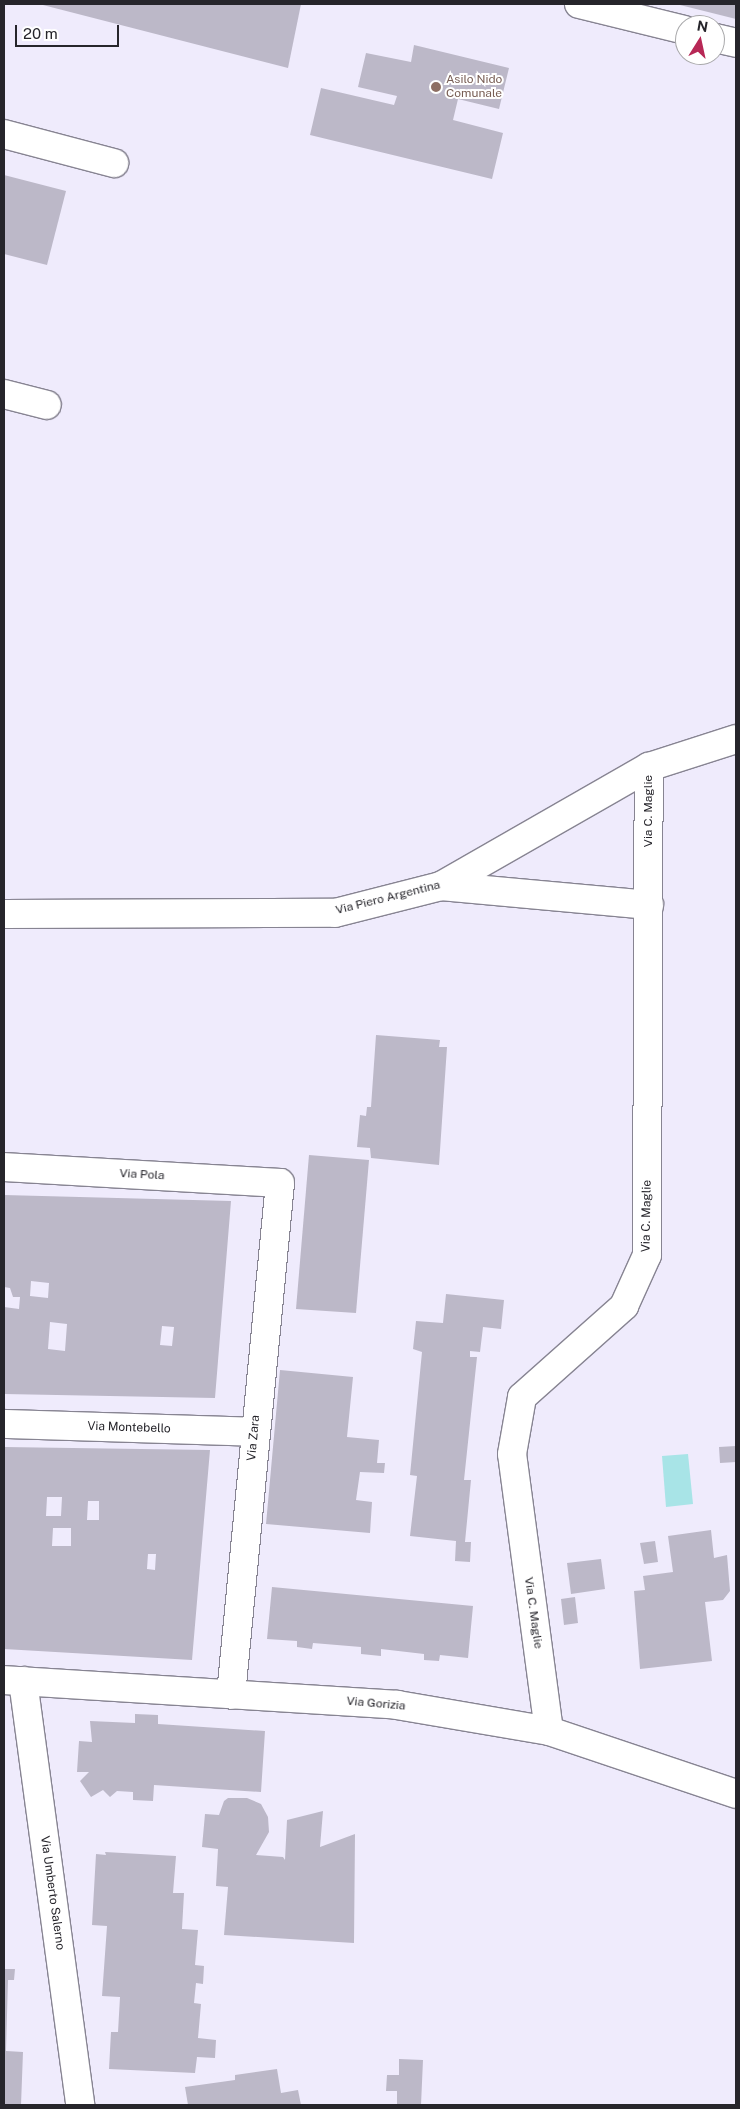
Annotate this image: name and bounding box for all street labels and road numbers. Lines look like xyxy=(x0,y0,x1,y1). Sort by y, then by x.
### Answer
street label: Via C. Maglie xyxy=(642,775,656,847)
street label: Via Piero Argentina xyxy=(334,878,442,918)
street label: Via Pola xyxy=(119,1167,165,1183)
street label: Via C. Maglie xyxy=(639,1180,655,1252)
street label: Via Zara xyxy=(245,1414,263,1462)
street label: Via Montebello xyxy=(87,1419,171,1437)
street label: Via C. Maglie xyxy=(521,1576,545,1650)
street label: Via Gorizia xyxy=(346,1694,406,1714)
street label: Via Umberto Salerno xyxy=(37,1835,67,1951)

